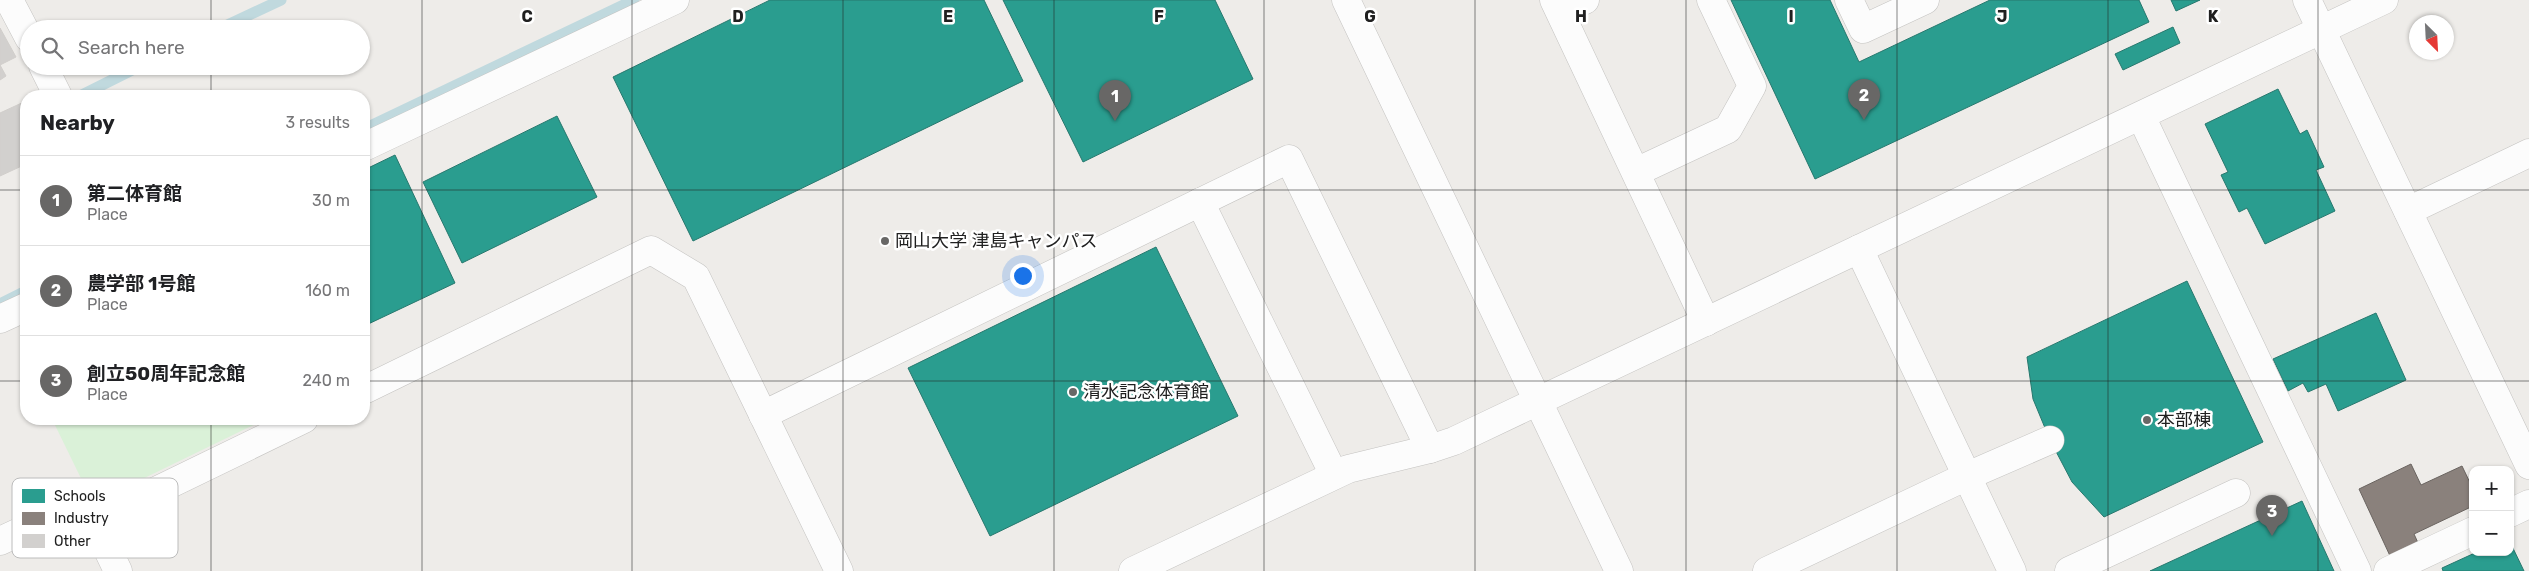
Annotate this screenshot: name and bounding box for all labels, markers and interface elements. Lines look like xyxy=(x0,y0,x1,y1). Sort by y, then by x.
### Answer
text: C xyxy=(521,7,533,26)
text: D xyxy=(732,7,744,26)
text: E xyxy=(943,7,953,26)
text: F xyxy=(1154,7,1164,26)
text: G xyxy=(1364,7,1376,26)
text: H xyxy=(1575,7,1587,26)
text: I xyxy=(1788,7,1794,26)
text: J xyxy=(1997,7,2007,26)
text: K xyxy=(2208,7,2219,26)
north arrow xyxy=(2409,15,2454,60)
search box xyxy=(20,20,370,75)
icon: search xyxy=(38,34,66,62)
text: Search here xyxy=(78,36,185,59)
pin: 2 xyxy=(1848,79,1880,120)
pin: 1 xyxy=(1099,80,1131,121)
text: Nearby xyxy=(40,110,115,135)
text: 3 results xyxy=(285,113,350,132)
text: 第二体育館 xyxy=(87,182,182,205)
text: 1 xyxy=(52,191,60,210)
text: 30 m xyxy=(312,191,350,210)
text: Place xyxy=(87,205,128,224)
place label: 岡山大学 津島キャンパス xyxy=(895,230,1097,252)
marker: 岡山大学 津島キャンパス xyxy=(879,235,891,247)
your location xyxy=(1010,263,1036,289)
text: 農学部 1号館 xyxy=(87,272,196,295)
text: 2 xyxy=(51,281,61,300)
text: 160 m xyxy=(305,281,350,300)
text: Place xyxy=(87,295,128,314)
text: 創立50周年記念館 xyxy=(87,362,245,385)
text: 3 xyxy=(51,371,61,390)
text: 240 m xyxy=(303,371,350,390)
place label: 清水記念体育館 xyxy=(1083,381,1209,403)
text: Place xyxy=(87,385,128,404)
marker: 清水記念体育館 xyxy=(1067,386,1079,398)
place label: 本部棟 xyxy=(2157,409,2211,431)
marker: 本部棟 xyxy=(2141,414,2153,426)
map controls xyxy=(2469,466,2514,556)
button: + xyxy=(2469,466,2514,511)
legend xyxy=(12,478,178,558)
text: Schools xyxy=(54,488,106,505)
pin: 3 xyxy=(2256,495,2288,536)
text: Industry xyxy=(54,510,109,527)
button: − xyxy=(2469,511,2514,556)
text: Other xyxy=(54,533,91,550)

